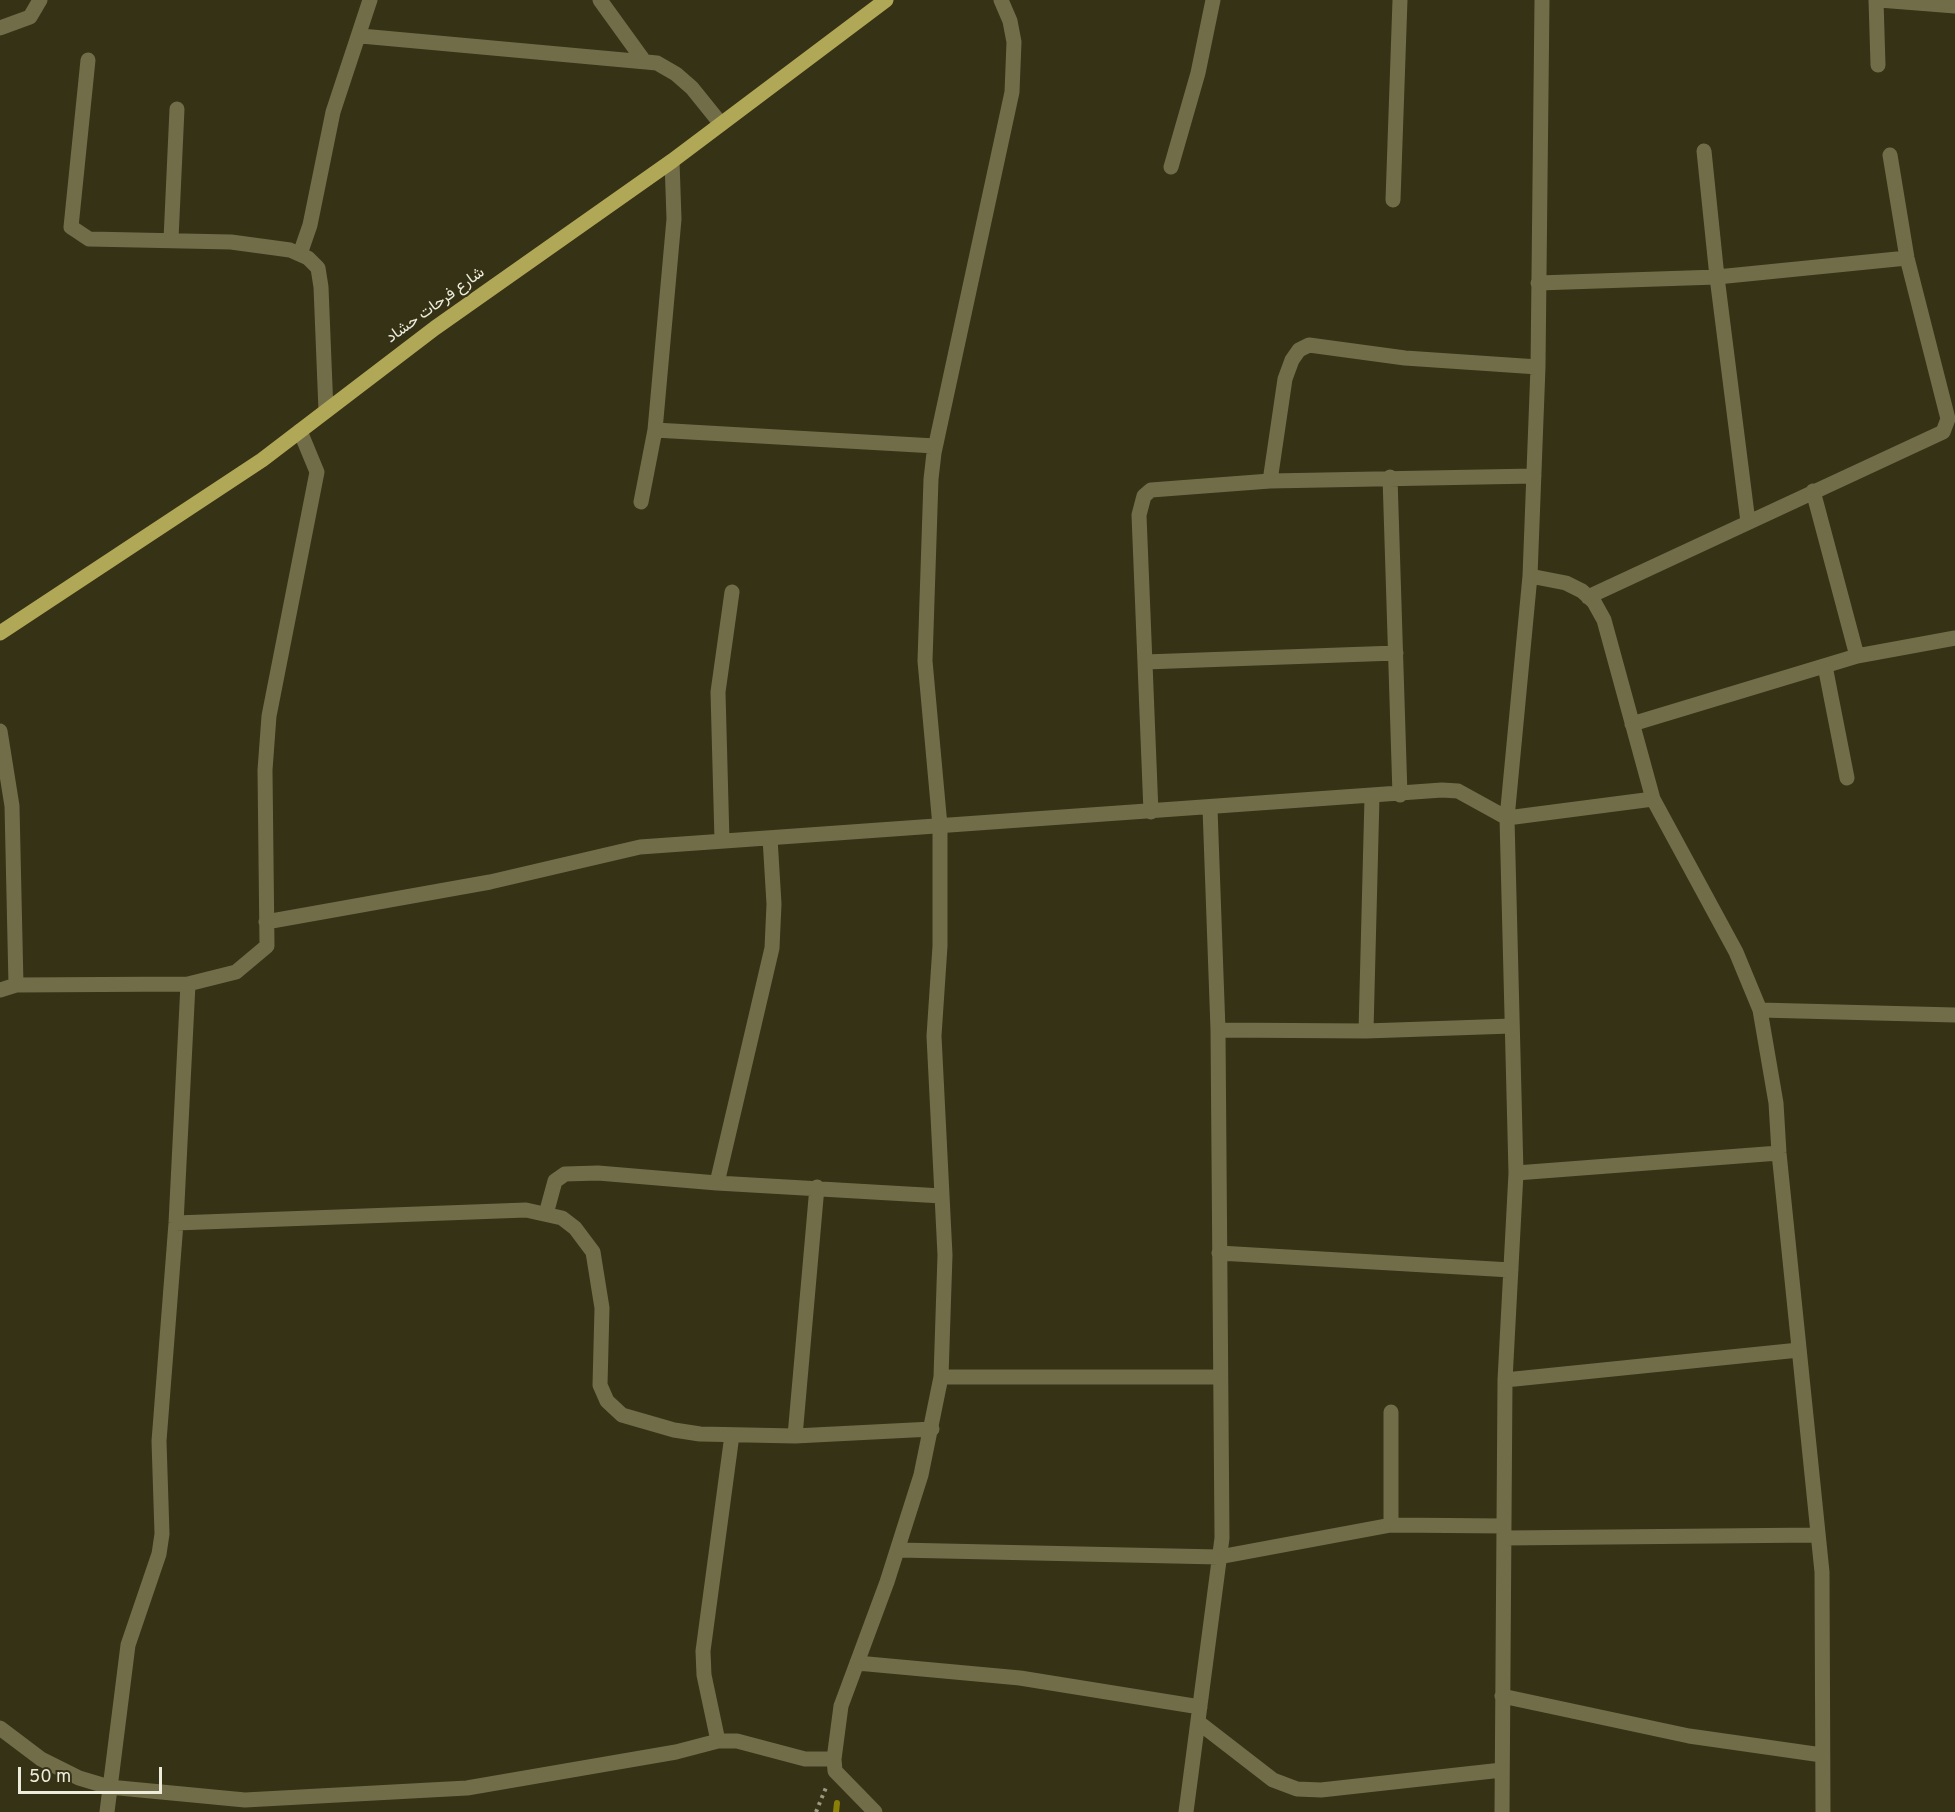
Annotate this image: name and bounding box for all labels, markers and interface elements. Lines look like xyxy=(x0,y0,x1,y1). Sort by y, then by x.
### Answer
street label: شارع فرحات حشاد xyxy=(383,264,489,348)
scale bar xyxy=(21,1755,165,1793)
text: 50 m xyxy=(29,1766,71,1789)

